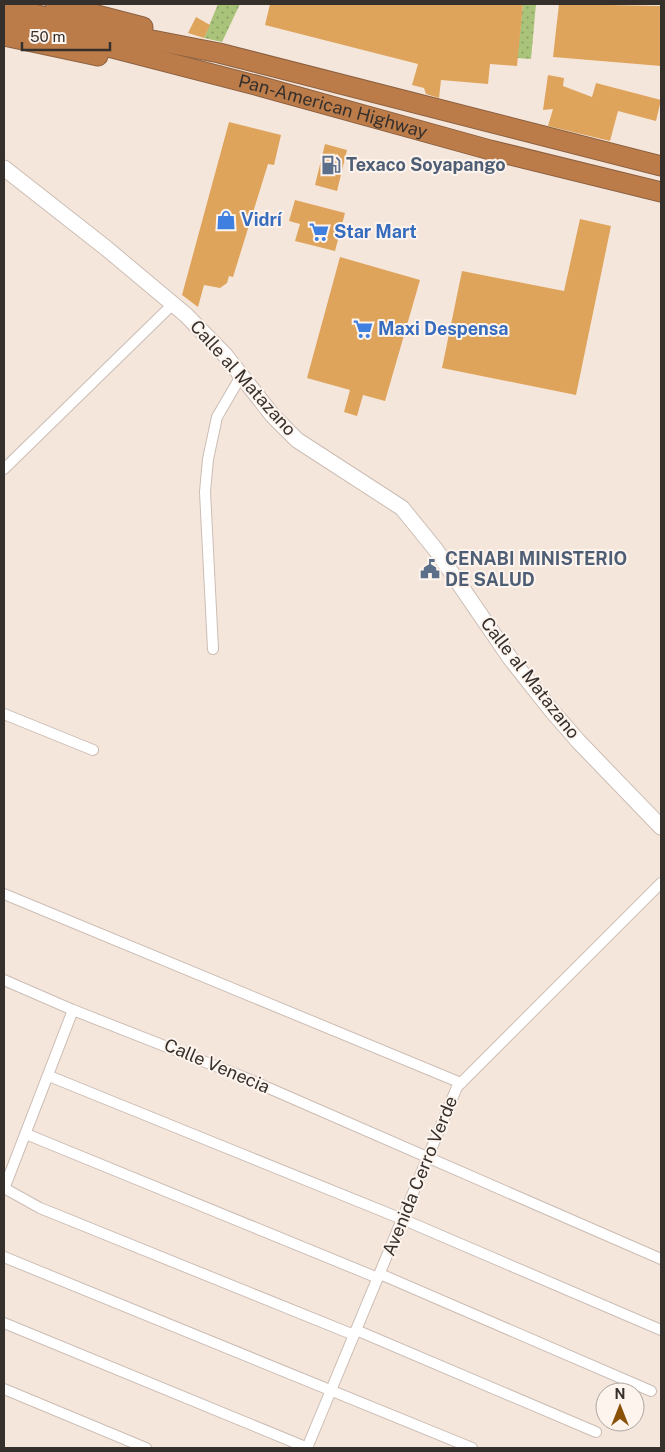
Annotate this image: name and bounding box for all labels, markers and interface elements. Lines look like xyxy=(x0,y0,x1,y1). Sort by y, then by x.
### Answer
scale bar xyxy=(22,20,110,52)
text: 50 m xyxy=(30,28,65,45)
street label: Pan-American Highway xyxy=(236,70,430,142)
fuel station icon: Texaco Soyapango xyxy=(320,154,342,176)
place label: Texaco Soyapango xyxy=(346,154,506,175)
shop icon: Vidrí xyxy=(215,209,237,231)
place label: Vidrí xyxy=(241,209,283,230)
supermarket icon: Star Mart xyxy=(308,221,330,243)
place label: Star Mart xyxy=(334,221,417,242)
street label: Calle al Matazano xyxy=(186,316,301,440)
supermarket icon: Maxi Despensa xyxy=(352,318,374,340)
place label: Maxi Despensa xyxy=(378,318,508,339)
place label: CENABI MINISTERIO DE SALUD xyxy=(445,548,627,590)
public building icon: CENABI MINISTERIO DE SALUD xyxy=(419,558,441,580)
street label: Calle al Matazano xyxy=(476,613,584,743)
street label: Calle Venecia xyxy=(161,1034,273,1097)
street label: Avenida Cerro Verde xyxy=(378,1093,461,1259)
north arrow xyxy=(595,1382,645,1432)
text: N xyxy=(615,1386,625,1402)

